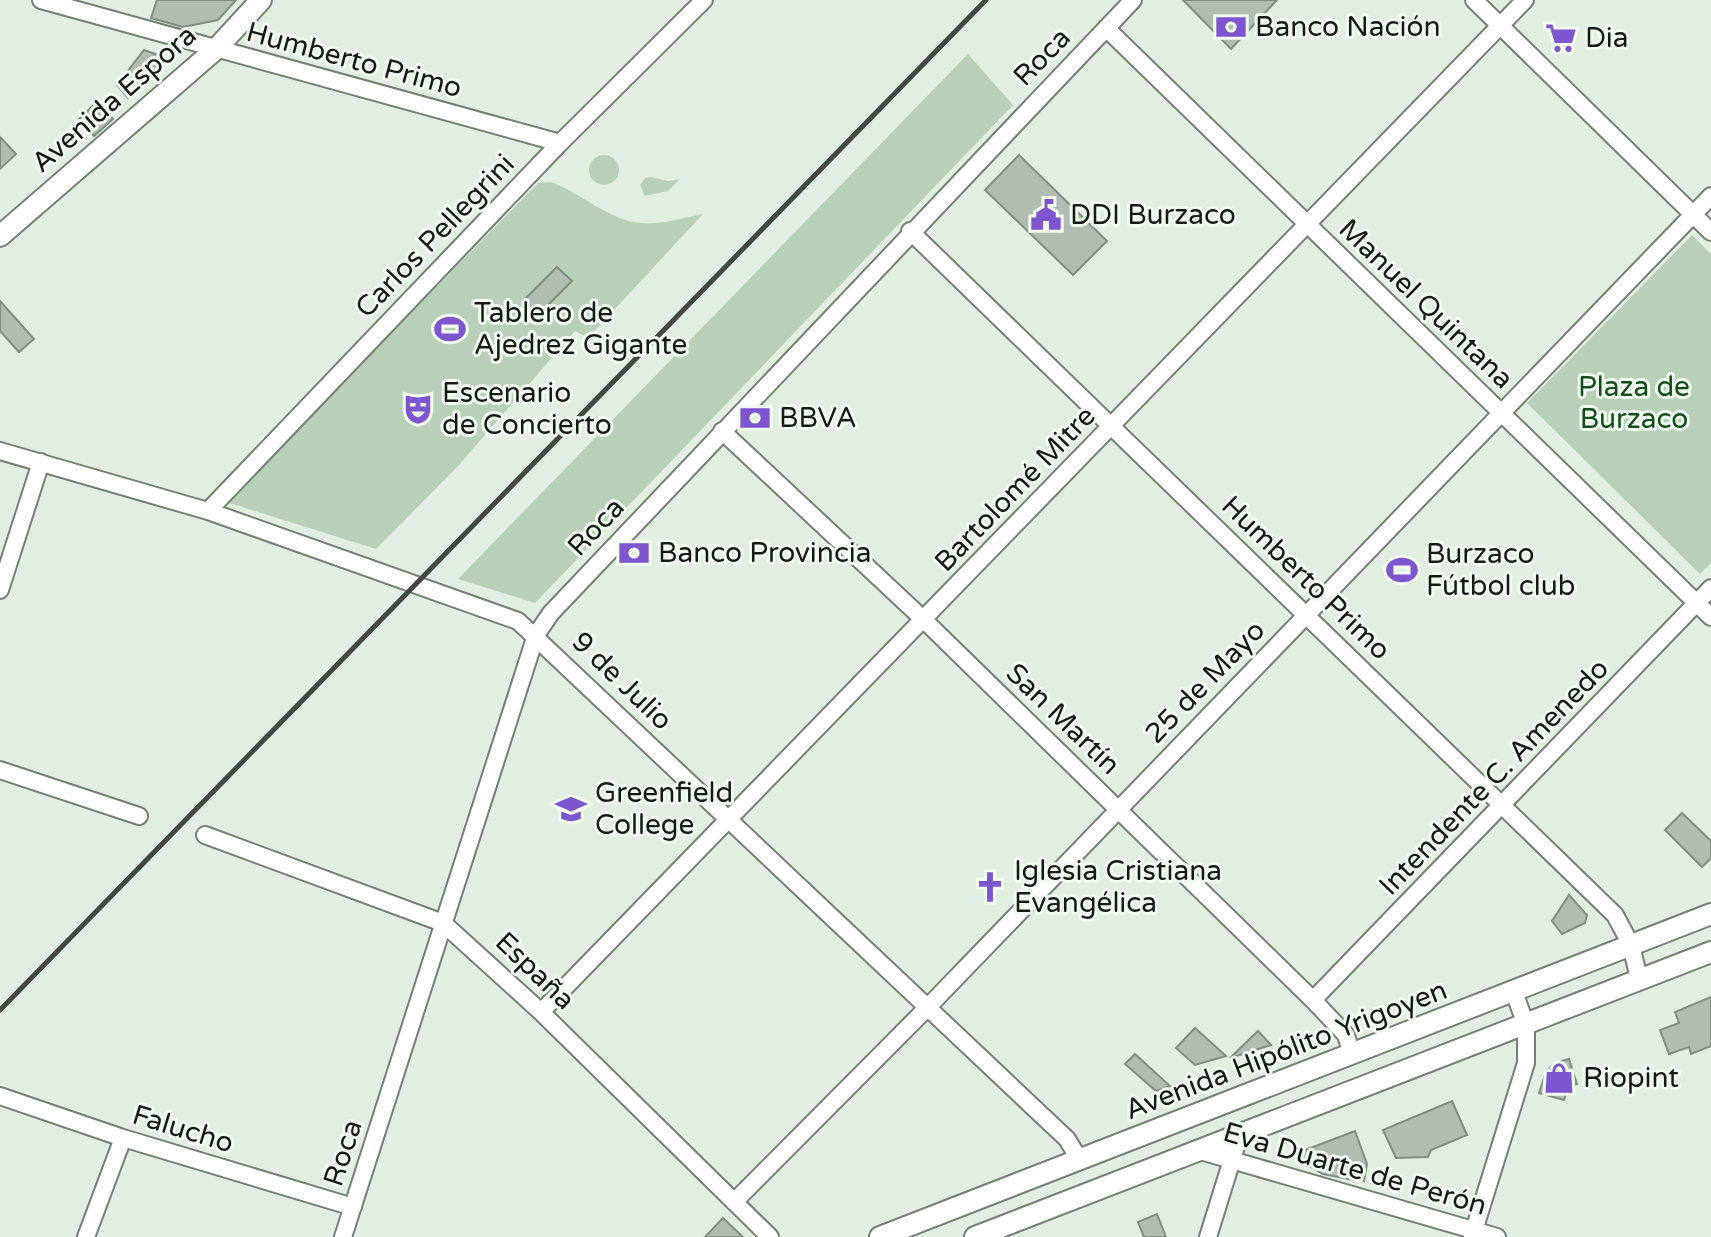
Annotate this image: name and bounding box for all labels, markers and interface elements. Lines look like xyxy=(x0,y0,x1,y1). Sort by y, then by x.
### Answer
bank icon: Banco Nación xyxy=(1214,10,1248,44)
place label: Banco Nación xyxy=(1255,10,1441,44)
street label: Humberto Primo xyxy=(243,15,465,105)
street label: Avenida Espora xyxy=(25,18,203,180)
street label: Roca xyxy=(1006,21,1078,93)
supermarket icon: Dia xyxy=(1544,21,1578,55)
place label: Dia xyxy=(1585,21,1628,55)
street label: Carlos Pellegrini xyxy=(348,147,522,325)
public building icon: DDI Burzaco xyxy=(1029,198,1063,232)
place label: DDI Burzaco xyxy=(1070,198,1236,232)
street label: Manuel Quintana xyxy=(1332,212,1520,396)
place label: Tablero de Ajedrez Gigante xyxy=(474,296,687,362)
sports icon: Tablero de Ajedrez Gigante xyxy=(433,312,467,346)
park label: Plaza de Burzaco xyxy=(1578,370,1690,436)
place label: Escenario de Concierto xyxy=(442,376,612,442)
theatre icon: Escenario de Concierto xyxy=(401,392,435,426)
street label: Bartolomé Mitre xyxy=(927,399,1103,579)
bank icon: BBVA xyxy=(738,401,772,435)
place label: BBVA xyxy=(779,401,857,435)
street label: Humberto Primo xyxy=(1214,489,1398,667)
street label: Roca xyxy=(561,491,631,563)
bank icon: Banco Provincia xyxy=(617,536,651,570)
place label: Banco Provincia xyxy=(658,536,872,570)
place label: Burzaco Fútbol club xyxy=(1426,537,1575,603)
sports icon: Burzaco Fútbol club xyxy=(1385,553,1419,587)
street label: 25 de Mayo xyxy=(1138,613,1272,751)
street label: 9 de Julio xyxy=(565,625,679,737)
street label: Intendente C. Amenedo xyxy=(1372,652,1616,902)
street label: San Martín xyxy=(999,656,1127,782)
place label: Greenfield College xyxy=(595,776,733,842)
school or university icon: Greenfield College xyxy=(554,792,588,826)
place label: Iglesia Cristiana Evangélica xyxy=(1014,854,1222,920)
church icon: Iglesia Cristiana Evangélica xyxy=(973,870,1007,904)
street label: España xyxy=(488,925,582,1017)
street label: Avenida Hipólito Yrigoyen xyxy=(1120,973,1452,1127)
shop icon: Riopint xyxy=(1542,1061,1576,1095)
place label: Riopint xyxy=(1583,1061,1679,1095)
street label: Falucho xyxy=(128,1098,238,1160)
street label: Eva Duarte de Perón xyxy=(1219,1115,1491,1223)
street label: Roca xyxy=(316,1116,370,1190)

